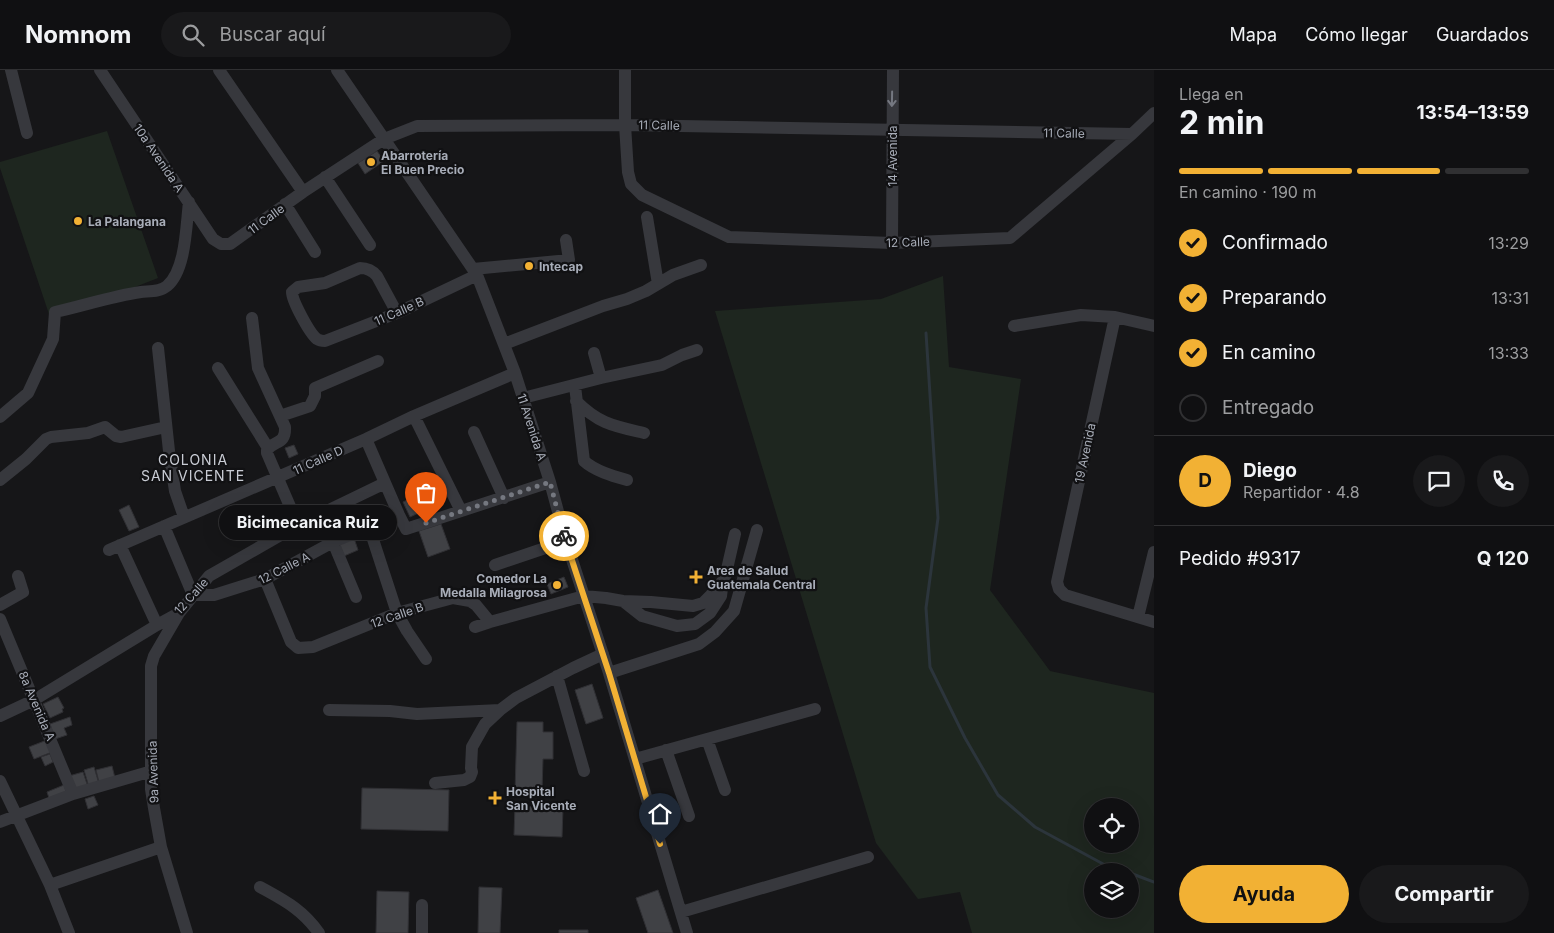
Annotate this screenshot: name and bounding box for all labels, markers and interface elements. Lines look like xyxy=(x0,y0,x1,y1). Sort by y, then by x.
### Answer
search box xyxy=(161,12,511,57)
text: Nomnom xyxy=(25,20,131,49)
icon: search xyxy=(179,21,207,49)
text: Buscar aquí xyxy=(219,23,326,46)
text: Mapa xyxy=(1230,24,1277,45)
text: Cómo llegar xyxy=(1305,24,1408,45)
text: Guardados xyxy=(1436,24,1529,45)
text: Llega en xyxy=(1179,84,1243,104)
one-way arrow xyxy=(887,91,897,107)
text: 13:54–13:59 xyxy=(1416,101,1529,124)
text: 2 min xyxy=(1179,103,1265,142)
street label: 11 Calle xyxy=(638,117,680,133)
street label: 10a Avenida A xyxy=(131,121,187,195)
street label: 14 Avenida xyxy=(885,125,900,187)
street label: 11 Calle xyxy=(1043,125,1085,141)
place label: Abarrotería El Buen Precio xyxy=(381,148,464,177)
marker: Abarrotería El Buen Precio xyxy=(365,156,377,168)
text: En camino · 190 m xyxy=(1179,182,1316,202)
street label: 11 Calle xyxy=(245,201,287,237)
place label: La Palangana xyxy=(88,214,166,229)
marker: La Palangana xyxy=(72,215,84,227)
icon: check xyxy=(1179,229,1207,257)
text: Confirmado xyxy=(1222,231,1328,254)
text: 13:29 xyxy=(1488,233,1529,253)
street label: 12 Calle xyxy=(886,234,930,250)
place label: Intecap xyxy=(539,259,583,274)
marker: Intecap xyxy=(523,260,535,272)
icon: check xyxy=(1179,284,1207,312)
text: Preparando xyxy=(1222,286,1327,309)
text: 13:31 xyxy=(1492,288,1529,308)
street label: 11 Calle B xyxy=(372,293,426,329)
icon: check xyxy=(1179,339,1207,367)
text: En camino xyxy=(1222,341,1316,364)
text: 13:33 xyxy=(1488,343,1529,363)
street label: 11 Avenida A xyxy=(514,391,550,463)
text: Entregado xyxy=(1222,396,1314,419)
street label: 19 Avenida xyxy=(1071,422,1099,484)
street label: 11 Calle D xyxy=(291,442,345,478)
district label: COLONIA SAN VICENTE xyxy=(141,451,245,484)
button: chat xyxy=(1413,455,1465,507)
button: phone xyxy=(1477,455,1529,507)
text: Diego xyxy=(1243,459,1297,482)
text: D xyxy=(1198,469,1212,492)
pin xyxy=(405,472,447,523)
icon: bag xyxy=(412,479,440,507)
text: Repartidor · 4.8 xyxy=(1243,482,1360,502)
callout: Bicimecanica Ruiz xyxy=(218,506,396,540)
courier xyxy=(539,511,589,561)
text: Bicimecanica Ruiz xyxy=(237,512,379,532)
icon: bike xyxy=(550,522,578,550)
text: Pedido #9317 xyxy=(1179,547,1301,570)
text: Q 120 xyxy=(1477,547,1529,570)
street label: 12 Calle A xyxy=(256,549,312,587)
place label: Area de Salud Guatemala Central xyxy=(707,563,816,592)
marker: Area de Salud Guatemala Central xyxy=(689,570,703,584)
place label: Comedor La Medalla Milagrosa xyxy=(440,571,547,600)
street label: 12 Calle xyxy=(171,575,211,617)
marker: Comedor La Medalla Milagrosa xyxy=(551,579,563,591)
street label: 12 Calle B xyxy=(368,599,426,631)
street label: 8a Avenida A xyxy=(16,669,58,743)
street label: 9a Avenida xyxy=(144,740,162,804)
place label: Hospital San Vicente xyxy=(506,784,576,813)
marker: Hospital San Vicente xyxy=(488,791,502,805)
pin xyxy=(639,793,681,844)
map controls xyxy=(1084,798,1139,918)
button: locate xyxy=(1084,798,1139,853)
icon: home xyxy=(646,800,674,828)
button: layers xyxy=(1084,863,1139,918)
button: Ayuda xyxy=(1179,865,1349,923)
button: Compartir xyxy=(1359,865,1529,923)

